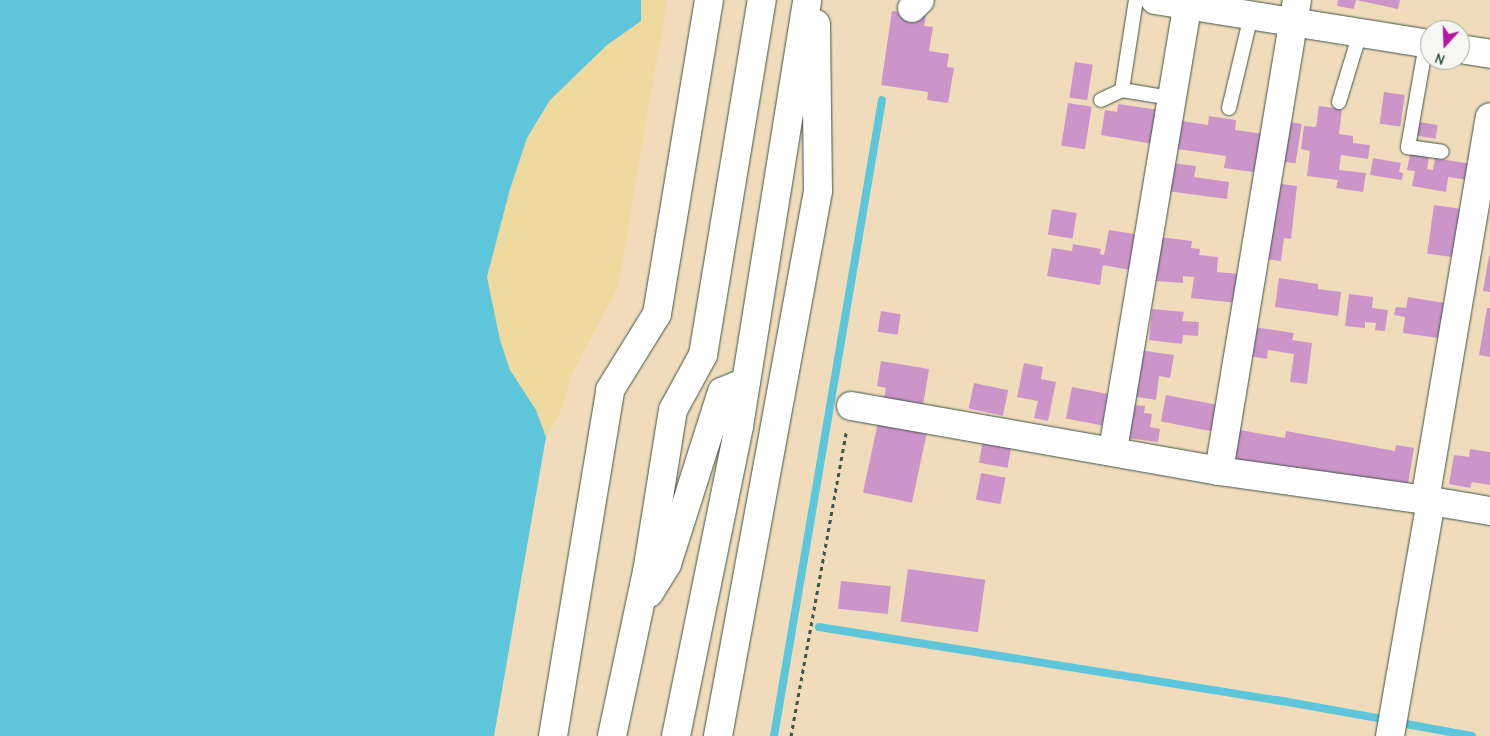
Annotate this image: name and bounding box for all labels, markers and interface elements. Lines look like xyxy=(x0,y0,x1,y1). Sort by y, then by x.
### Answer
north arrow xyxy=(1420,20,1470,70)
text: N xyxy=(1433,49,1447,68)

